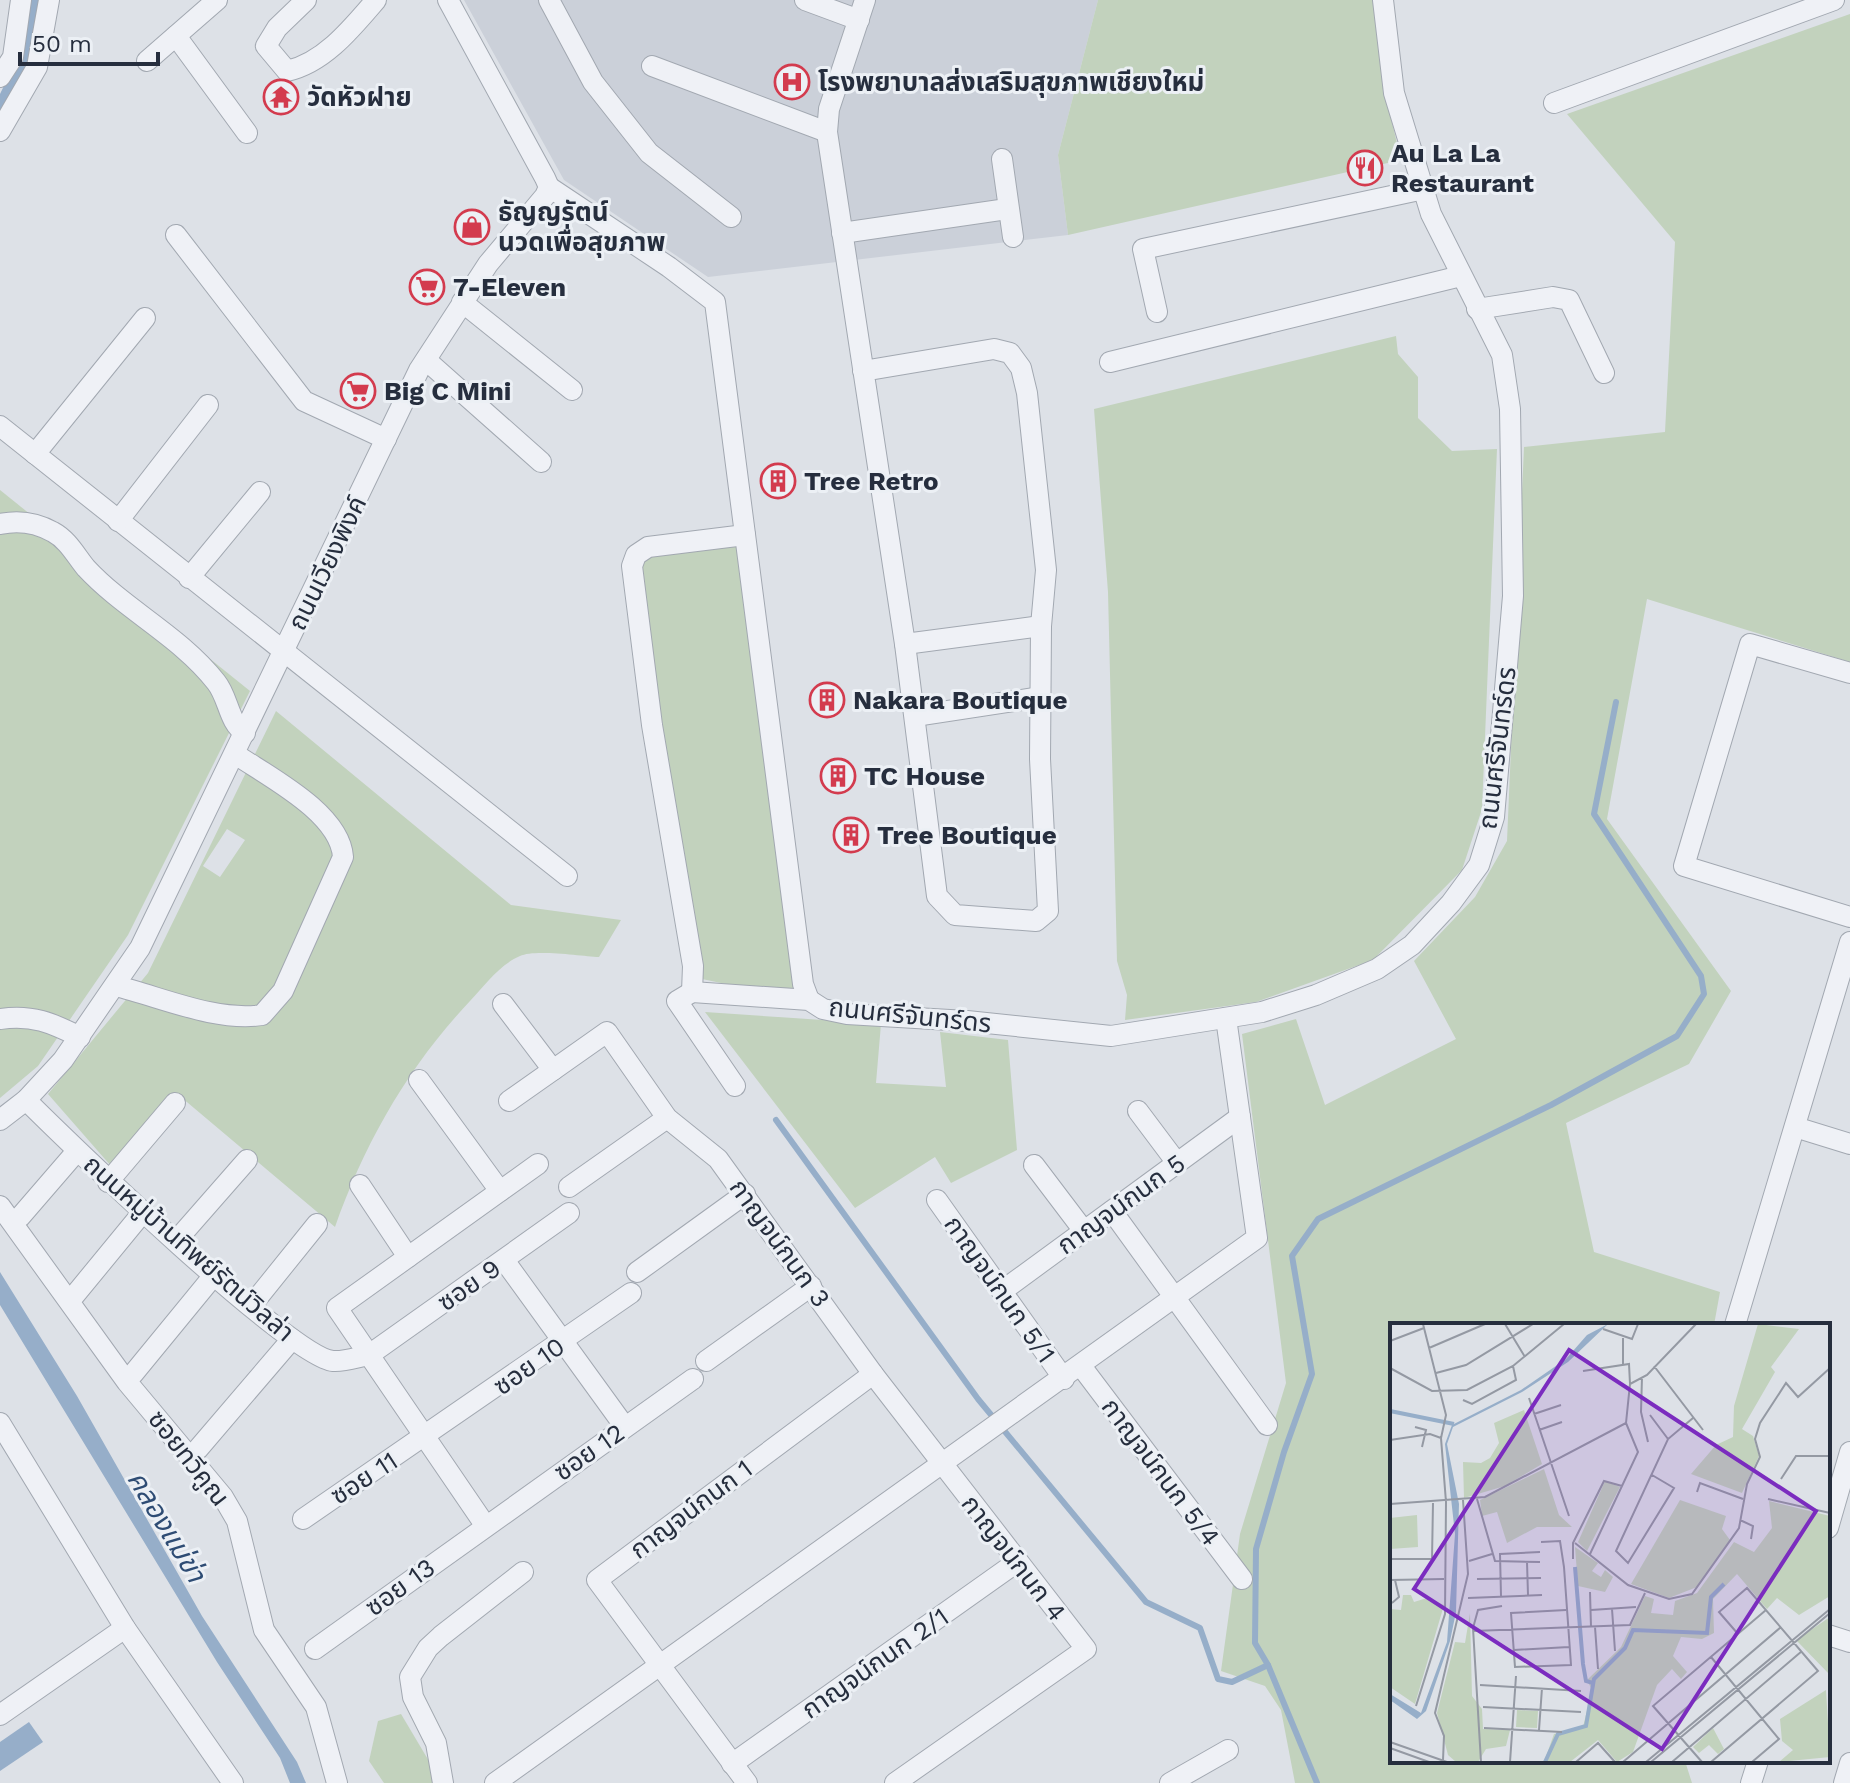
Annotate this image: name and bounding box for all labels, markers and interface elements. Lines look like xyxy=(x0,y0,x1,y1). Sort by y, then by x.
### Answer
scale bar xyxy=(20,16,158,66)
text: 50 m xyxy=(32,30,92,58)
hospital icon: โรงพยาบาลส่งเสริมสุขภาพเชียงใหม่ xyxy=(773,63,811,101)
place label: โรงพยาบาลส่งเสริมสุขภาพเชียงใหม่ xyxy=(818,67,1204,98)
temple icon: วัดหัวฝาย xyxy=(262,78,300,116)
place label: วัดหัวฝาย xyxy=(307,82,412,112)
place label: Au La La Restaurant xyxy=(1391,138,1535,198)
restaurant icon: Au La La Restaurant xyxy=(1346,149,1384,187)
place label: ธัญญรัตน์ นวดเพื่อสุขภาพ xyxy=(498,197,665,258)
shop icon: ธัญญรัตน์ นวดเพื่อสุขภาพ xyxy=(453,208,491,246)
supermarket icon: 7-Eleven xyxy=(408,268,446,306)
place label: 7-Eleven xyxy=(453,272,566,302)
supermarket icon: Big C Mini xyxy=(339,372,377,410)
place label: Big C Mini xyxy=(384,376,511,406)
building icon: Tree Retro xyxy=(759,462,797,500)
place label: Tree Retro xyxy=(804,466,938,496)
street label: ถนนเวียงพิงค์ xyxy=(282,491,372,635)
street label: ถนนศรีจันทร์ดร xyxy=(1472,665,1522,831)
building icon: Nakara Boutique xyxy=(808,681,846,719)
place label: Nakara Boutique xyxy=(853,685,1068,715)
building icon: TC House xyxy=(819,757,857,795)
place label: TC House xyxy=(864,761,985,791)
building icon: Tree Boutique xyxy=(832,816,870,854)
place label: Tree Boutique xyxy=(877,820,1057,850)
street label: ถนนศรีจันทร์ดร xyxy=(827,992,993,1038)
street label: กาญจน์กนก 5 xyxy=(1051,1148,1191,1260)
street label: ถนนหมู่บ้านทิพย์รัตน์วิลล่า xyxy=(77,1149,300,1348)
street label: กาญจน์กนก 3 xyxy=(724,1173,836,1313)
street label: กาญจน์กนก 5/1 xyxy=(938,1210,1062,1368)
street label: ซอย 9 xyxy=(432,1253,506,1317)
inset map xyxy=(1390,1323,1830,1763)
street label: ซอย 10 xyxy=(488,1331,570,1401)
street label: กาญจน์กนก 5/4 xyxy=(1096,1392,1226,1552)
street label: ซอยทวีคูณ xyxy=(142,1404,236,1512)
street label: ซอย 12 xyxy=(548,1417,630,1487)
street label: ซอย 11 xyxy=(325,1445,403,1511)
street label: กาญจน์กนก 1 xyxy=(624,1453,758,1565)
water label: คลองแม่ข่า xyxy=(120,1465,214,1589)
street label: กาญจน์กนก 4 xyxy=(956,1489,1072,1627)
street label: ซอย 13 xyxy=(359,1552,441,1622)
street label: กาญจน์กนก 2/1 xyxy=(796,1601,954,1725)

